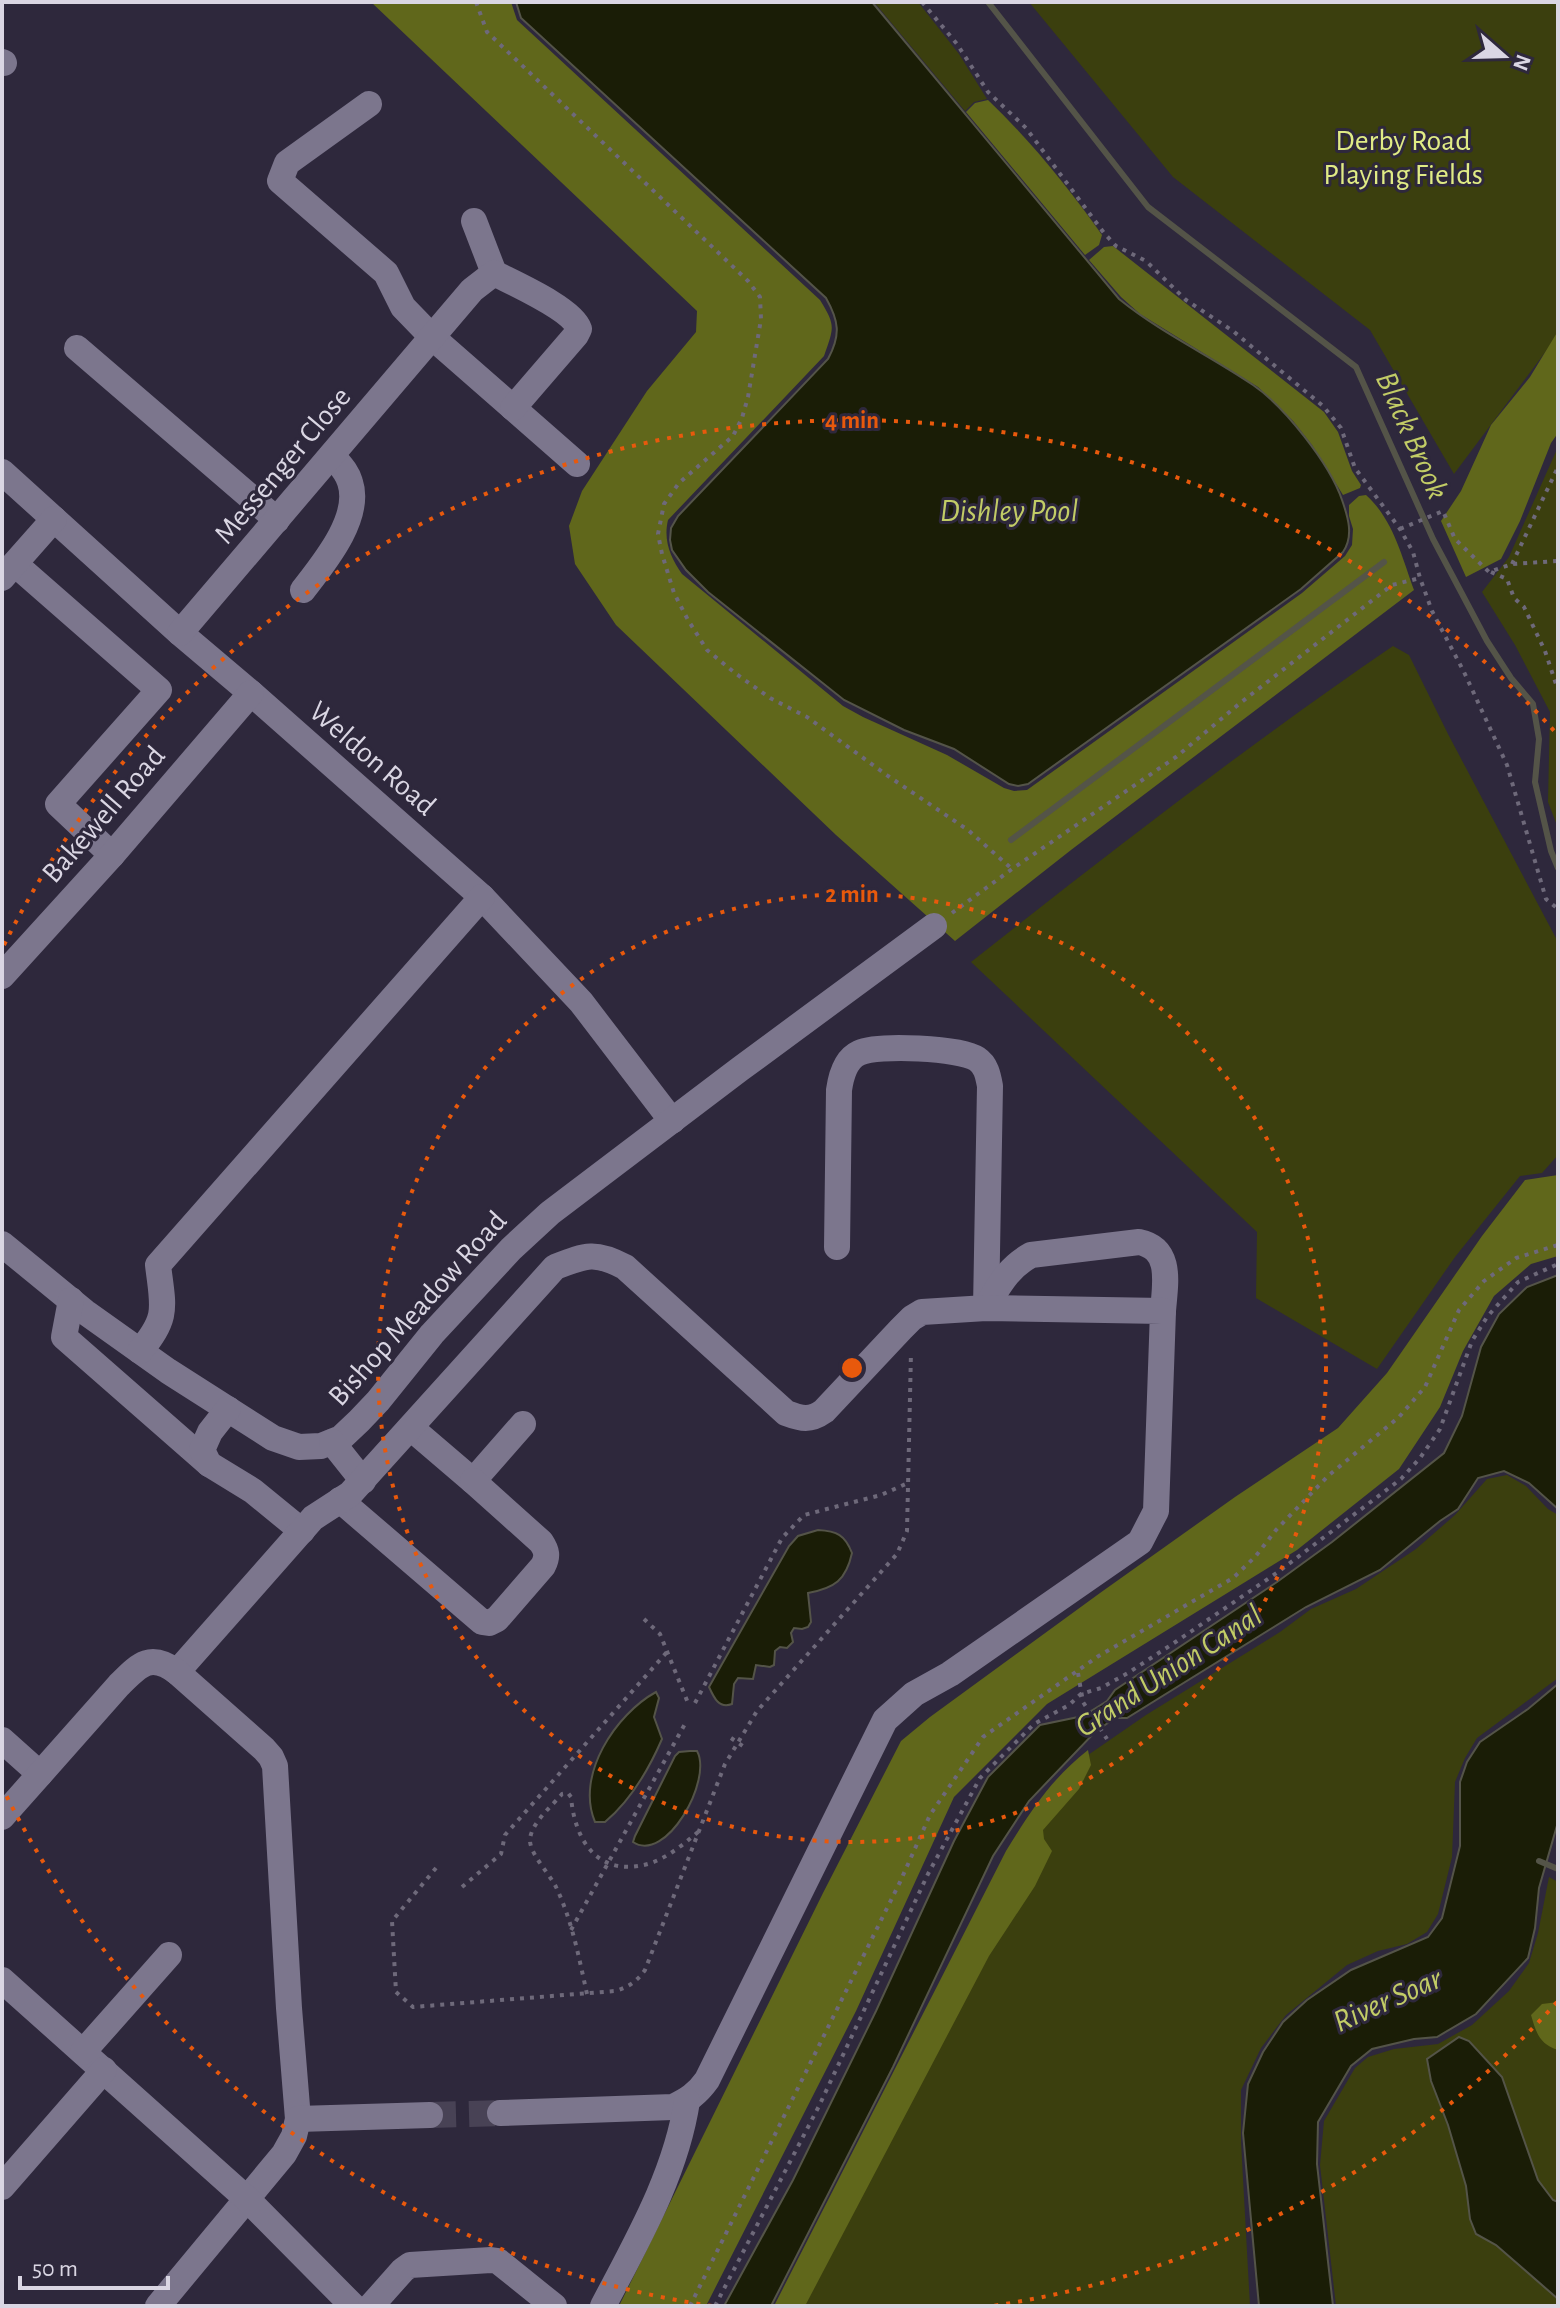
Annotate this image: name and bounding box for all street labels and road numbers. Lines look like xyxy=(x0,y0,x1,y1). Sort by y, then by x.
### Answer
street label: Messenger Close xyxy=(209,382,357,550)
street label: Weldon Road xyxy=(303,696,441,822)
street label: Bakewell Road xyxy=(37,741,171,889)
street label: Bishop Meadow Road xyxy=(323,1206,513,1412)

